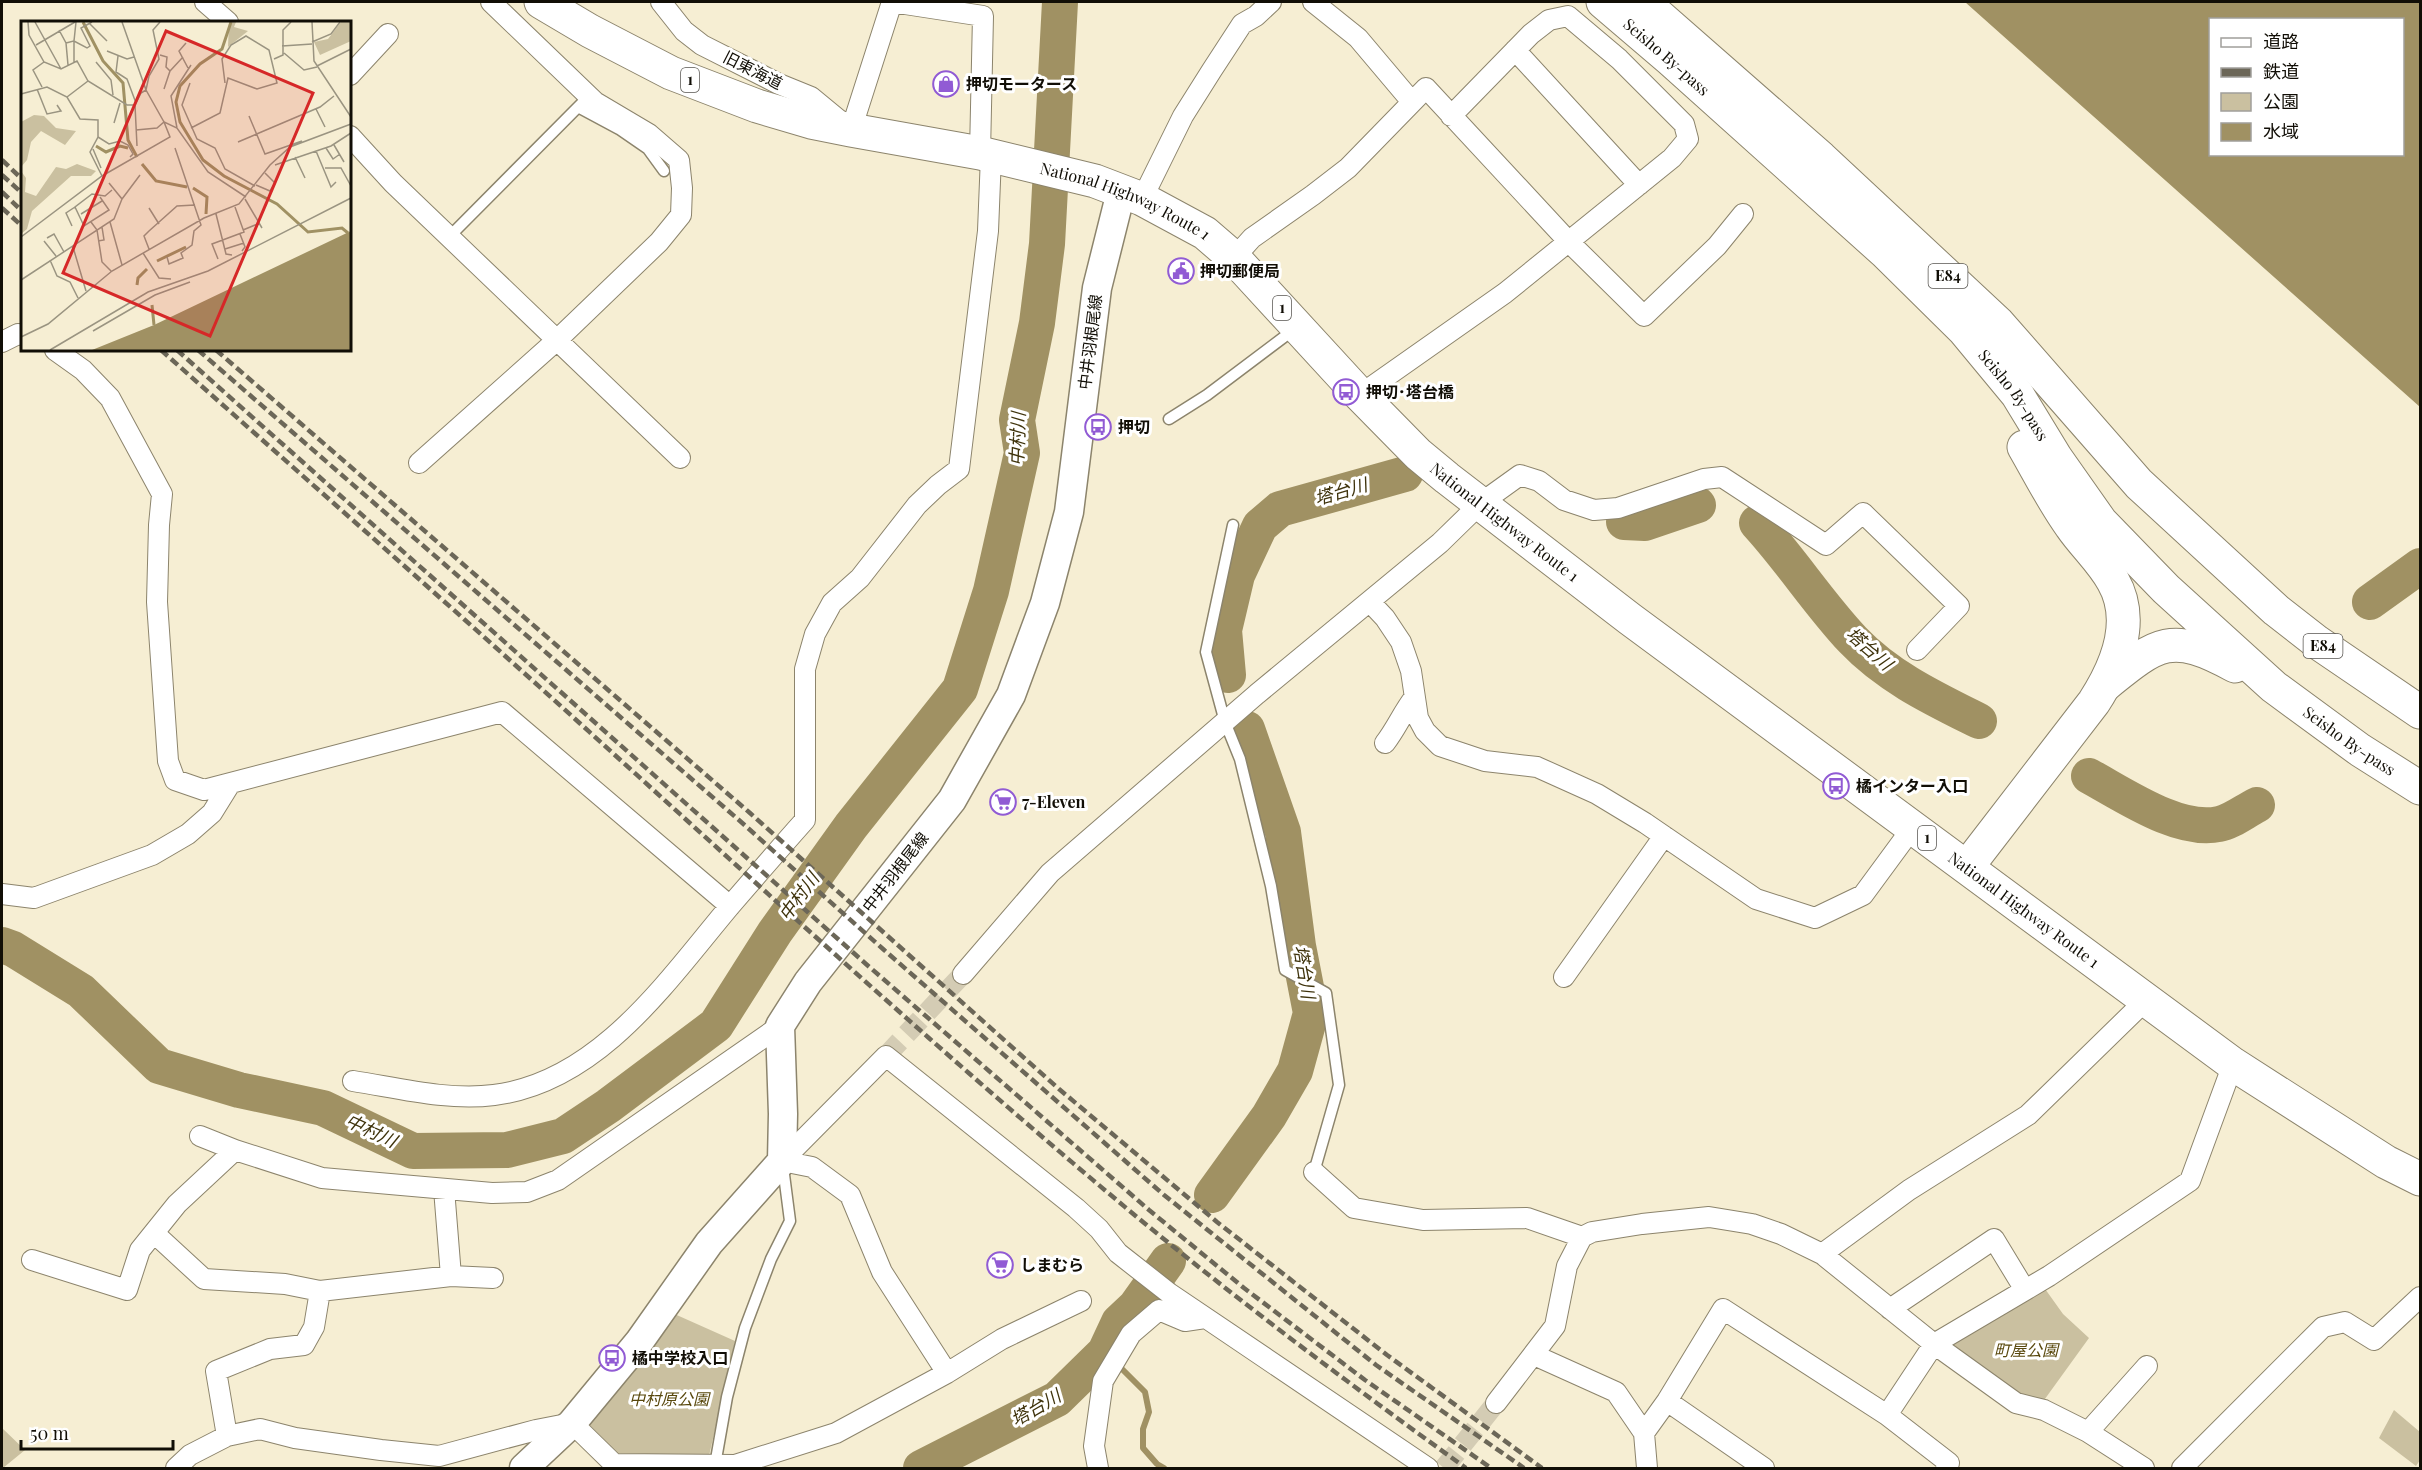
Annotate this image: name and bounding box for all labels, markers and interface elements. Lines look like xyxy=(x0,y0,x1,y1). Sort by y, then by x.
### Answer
street label: Seisho By-pass xyxy=(1619,13,1714,100)
legend xyxy=(2209,18,2404,156)
inset map xyxy=(21,21,351,351)
text: 道路 xyxy=(2263,29,2299,53)
street label: 旧東海道 xyxy=(720,46,787,93)
text: 鉄道 xyxy=(2263,59,2299,83)
road number: 1 xyxy=(681,68,699,92)
shop icon: 押切モータース xyxy=(931,69,961,99)
place label: 押切モータース xyxy=(966,73,1077,94)
text: 公園 xyxy=(2263,89,2299,113)
text: 水域 xyxy=(2263,119,2299,143)
street label: National Highway Route 1 xyxy=(1038,157,1216,244)
public building icon: 押切郵便局 xyxy=(1166,256,1196,286)
place label: 押切郵便局 xyxy=(1200,260,1280,281)
road number: E84 xyxy=(1928,264,1968,288)
street label: 中井羽根尾線 xyxy=(1073,293,1106,391)
road number: 1 xyxy=(1273,296,1291,320)
street label: Seisho By-pass xyxy=(1974,345,2054,444)
bus stop icon: 押切･塔台橋 xyxy=(1331,377,1361,407)
place label: 押切･塔台橋 xyxy=(1366,381,1454,402)
water label: 中村川 xyxy=(1004,410,1030,466)
bus stop icon: 押切 xyxy=(1083,412,1113,442)
place label: 押切 xyxy=(1118,416,1150,437)
street label: National Highway Route 1 xyxy=(1426,458,1584,586)
water label: 塔台川 xyxy=(1311,472,1372,510)
water label: 塔台川 xyxy=(1841,621,1899,676)
road number: E84 xyxy=(2304,634,2342,658)
street label: Seisho By-pass xyxy=(2299,701,2400,780)
bus stop icon: 橘インター入口 xyxy=(1821,771,1851,801)
place label: 橘インター入口 xyxy=(1856,775,1968,796)
supermarket icon: 7-Eleven xyxy=(988,787,1018,817)
place label: 7-Eleven xyxy=(1022,791,1085,812)
road number: 1 xyxy=(1918,826,1936,850)
street label: 中井羽根尾線 xyxy=(857,827,932,916)
street label: National Highway Route 1 xyxy=(1944,847,2104,972)
water label: 中村川 xyxy=(773,866,825,925)
water label: 塔台川 xyxy=(1289,943,1321,1002)
water label: 中村川 xyxy=(342,1108,403,1153)
supermarket icon: しまむら xyxy=(985,1250,1015,1280)
place label: しまむら xyxy=(1020,1254,1084,1275)
park label: 町屋公園 xyxy=(1994,1339,2060,1360)
bus stop icon: 橘中学校入口 xyxy=(597,1343,627,1373)
place label: 橘中学校入口 xyxy=(632,1347,728,1368)
water label: 塔台川 xyxy=(1006,1382,1067,1431)
park label: 中村原公園 xyxy=(629,1388,711,1409)
scale bar xyxy=(21,1413,172,1451)
text: 50 m xyxy=(30,1421,69,1445)

